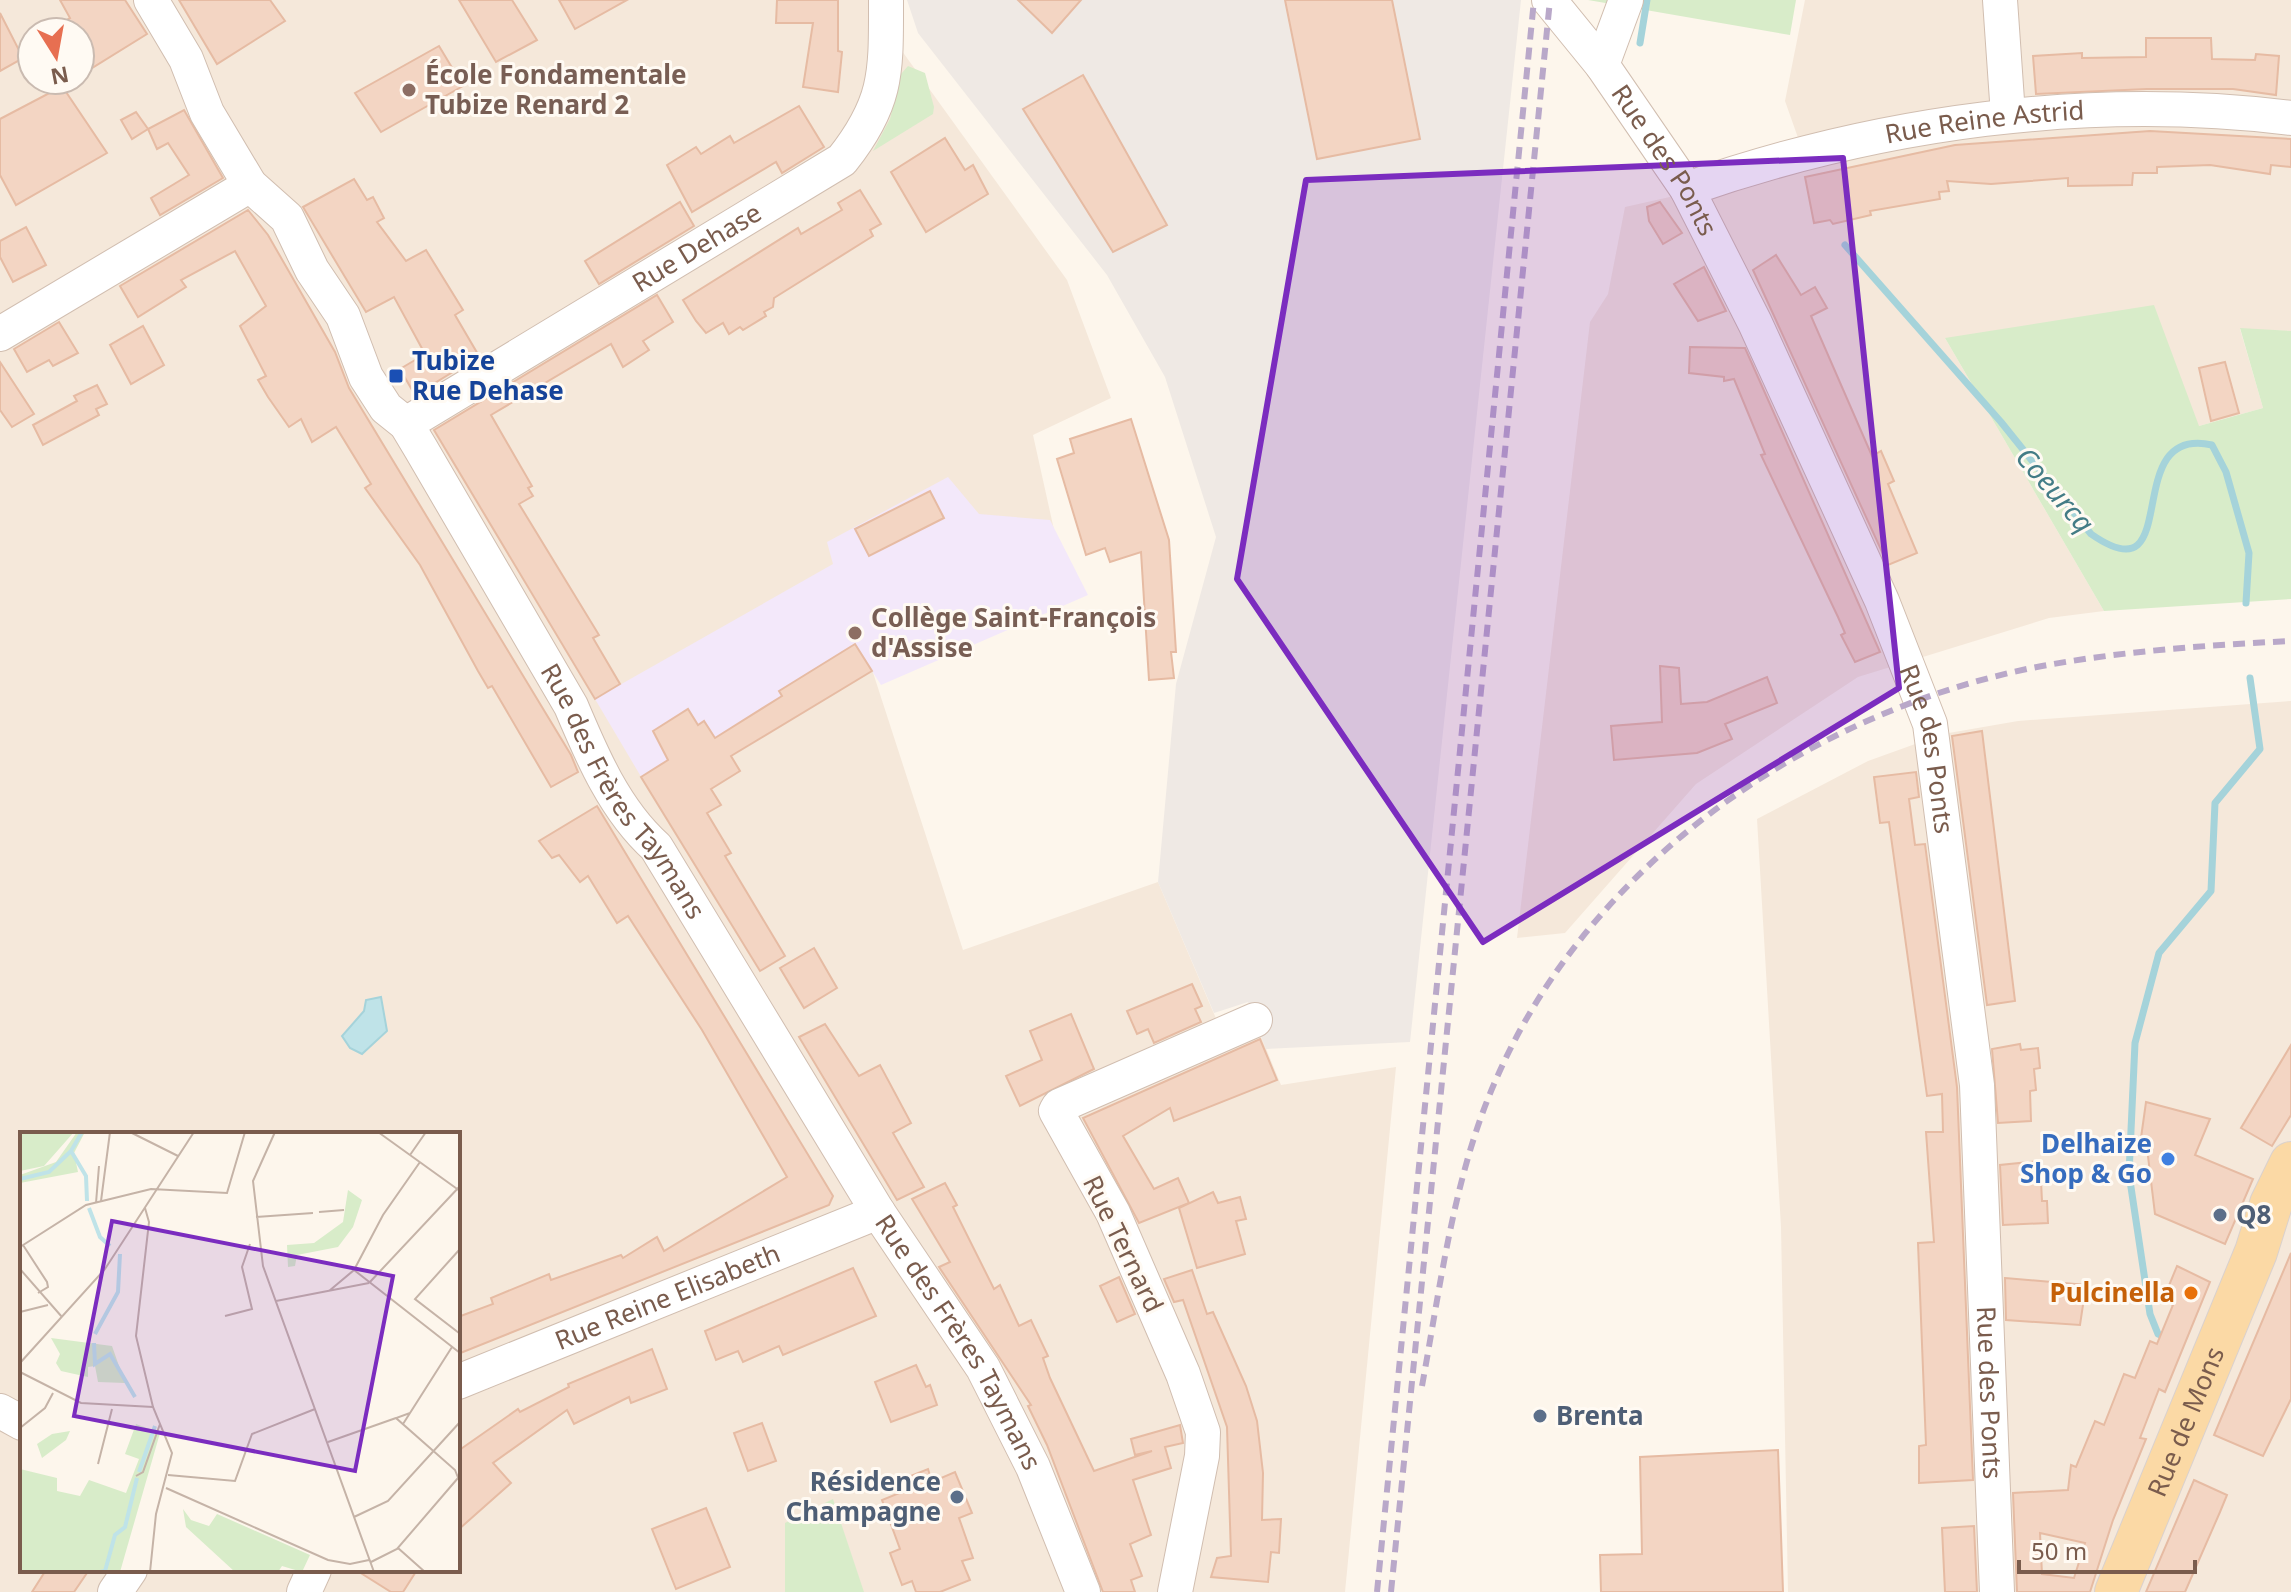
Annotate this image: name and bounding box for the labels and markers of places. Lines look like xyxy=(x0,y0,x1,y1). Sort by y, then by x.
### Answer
place label: École Fondamentale Tubize Renard 2 xyxy=(425,56,687,122)
marker: École Fondamentale Tubize Renard 2 xyxy=(400,81,418,99)
place label: Tubize Rue Dehase xyxy=(412,342,564,408)
marker: Tubize Rue Dehase xyxy=(387,367,405,385)
place label: Collège Saint-François d'Assise xyxy=(871,599,1156,665)
marker: Collège Saint-François d'Assise xyxy=(846,624,864,642)
place label: Delhaize Shop & Go xyxy=(2020,1125,2152,1191)
marker: Delhaize Shop & Go xyxy=(2159,1150,2177,1168)
place label: Q8 xyxy=(2236,1196,2271,1232)
marker: Q8 xyxy=(2211,1206,2229,1224)
place label: Pulcinella xyxy=(2050,1274,2175,1310)
marker: Pulcinella xyxy=(2182,1284,2200,1302)
place label: Brenta xyxy=(1556,1397,1644,1433)
marker: Brenta xyxy=(1531,1407,1549,1425)
place label: Résidence Champagne xyxy=(786,1463,941,1529)
marker: Résidence Champagne xyxy=(948,1488,966,1506)

